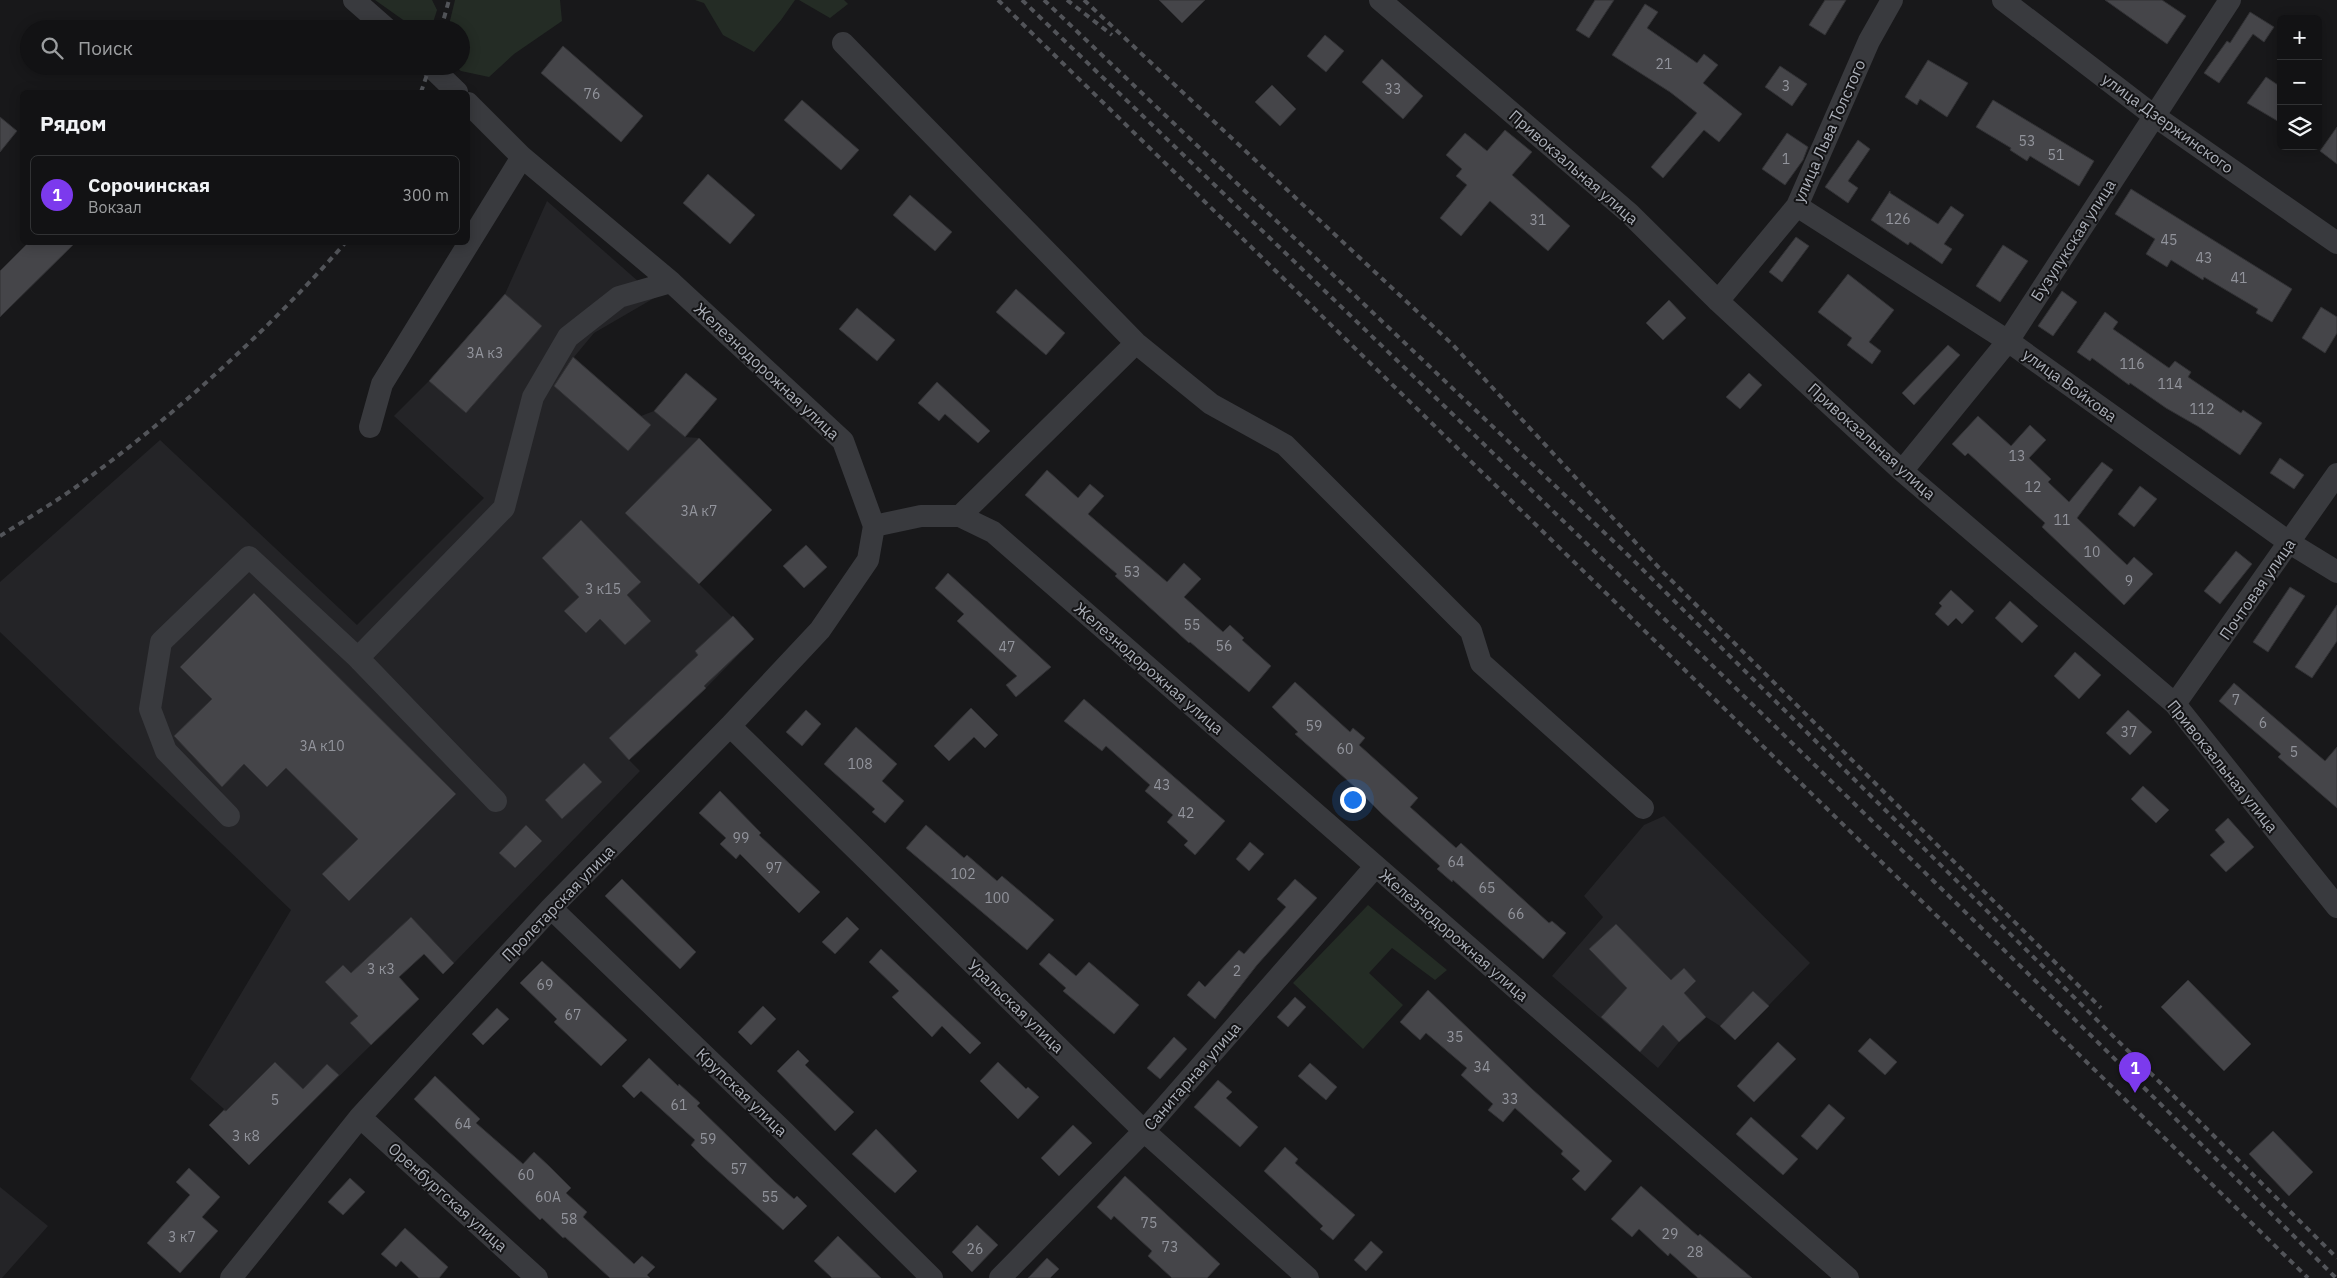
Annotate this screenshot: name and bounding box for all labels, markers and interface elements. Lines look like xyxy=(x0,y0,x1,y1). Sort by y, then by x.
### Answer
map controls xyxy=(2277,15,2322,150)
button: + xyxy=(2277,15,2322,60)
search box xyxy=(20,20,470,75)
icon: search xyxy=(38,34,66,62)
text: Поиск xyxy=(78,36,133,60)
house number: 21 xyxy=(1656,55,1672,73)
street label: улица Льва Толстого xyxy=(1788,56,1870,206)
button: − xyxy=(2277,60,2322,105)
street label: улица Дзержинского xyxy=(2098,69,2238,178)
house number: 3 xyxy=(1782,77,1790,95)
house number: 33 xyxy=(1385,80,1401,98)
house number: 76 xyxy=(584,85,600,103)
street label: Привокзальная улица xyxy=(1505,105,1643,229)
button: layers xyxy=(2277,105,2322,150)
text: Рядом xyxy=(40,109,107,137)
house number: 53 xyxy=(2019,132,2035,150)
house number: 51 xyxy=(2048,146,2064,164)
house number: 1 xyxy=(1782,150,1790,168)
text: Сорочинская xyxy=(88,173,210,197)
street label: Бузулукская улица xyxy=(2026,175,2120,305)
text: 1 xyxy=(52,185,62,205)
text: 300 m xyxy=(402,185,449,205)
text: Вокзал xyxy=(88,197,142,217)
house number: 126 xyxy=(1885,210,1911,228)
house number: 31 xyxy=(1530,211,1546,229)
house number: 45 xyxy=(2161,231,2177,249)
house number: 43 xyxy=(2196,249,2212,267)
house number: 41 xyxy=(2231,269,2247,287)
street label: Железнодорожная улица xyxy=(690,298,844,444)
house number: 3А к3 xyxy=(467,344,503,362)
street label: улица Войкова xyxy=(2019,344,2121,426)
house number: 116 xyxy=(2119,355,2145,373)
house number: 114 xyxy=(2157,375,2183,393)
street label: Привокзальная улица xyxy=(1804,378,1940,504)
house number: 112 xyxy=(2189,400,2215,418)
house number: 13 xyxy=(2009,447,2025,465)
house number: 12 xyxy=(2025,478,2041,496)
house number: 3А к7 xyxy=(681,502,717,520)
house number: 11 xyxy=(2054,511,2070,529)
street label: Почтовая улица xyxy=(2215,534,2300,643)
house number: 10 xyxy=(2084,543,2100,561)
house number: 53 xyxy=(1124,563,1140,581)
house number: 9 xyxy=(2125,572,2133,590)
house number: 3 к15 xyxy=(585,580,621,598)
street label: Железнодорожная улица xyxy=(1070,598,1228,739)
house number: 55 xyxy=(1184,616,1200,634)
house number: 56 xyxy=(1216,637,1232,655)
house number: 47 xyxy=(999,638,1015,656)
house number: 7 xyxy=(2232,691,2240,709)
street label: Привокзальная улица xyxy=(2163,696,2283,837)
house number: 6 xyxy=(2259,714,2267,732)
house number: 59 xyxy=(1306,717,1322,735)
house number: 37 xyxy=(2121,723,2137,741)
house number: 3А к10 xyxy=(299,737,345,755)
house number: 60 xyxy=(1337,740,1353,758)
house number: 5 xyxy=(2290,743,2298,761)
house number: 108 xyxy=(847,755,873,773)
house number: 43 xyxy=(1154,776,1170,794)
your location xyxy=(1340,787,1366,813)
house number: 42 xyxy=(1178,804,1194,822)
house number: 99 xyxy=(733,829,749,847)
street label: Пролетарская улица xyxy=(497,840,619,965)
house number: 64 xyxy=(1448,853,1464,871)
house number: 97 xyxy=(766,859,782,877)
house number: 102 xyxy=(950,865,976,883)
street label: Железнодорожная улица xyxy=(1375,865,1533,1006)
house number: 65 xyxy=(1479,879,1495,897)
house number: 100 xyxy=(984,889,1010,907)
house number: 66 xyxy=(1508,905,1524,923)
street label: Уральская улица xyxy=(964,955,1069,1057)
house number: 3 к3 xyxy=(367,960,395,978)
house number: 2 xyxy=(1233,962,1241,980)
house number: 69 xyxy=(537,976,553,994)
house number: 67 xyxy=(565,1006,581,1024)
street label: Санитарная улица xyxy=(1139,1017,1245,1134)
house number: 35 xyxy=(1447,1028,1463,1046)
street label: Крупская улица xyxy=(692,1044,792,1141)
pin: 1 xyxy=(2119,1052,2151,1093)
house number: 34 xyxy=(1474,1058,1490,1076)
house number: 33 xyxy=(1502,1090,1518,1108)
house number: 5 xyxy=(271,1091,279,1109)
house number: 61 xyxy=(671,1096,687,1114)
house number: 64 xyxy=(455,1115,471,1133)
house number: 3 к8 xyxy=(232,1127,260,1145)
house number: 59 xyxy=(700,1130,716,1148)
street label: Оренбургская улица xyxy=(384,1138,512,1256)
house number: 57 xyxy=(731,1160,747,1178)
house number: 60 xyxy=(518,1166,534,1184)
house number: 60А xyxy=(535,1188,561,1206)
house number: 55 xyxy=(762,1188,778,1206)
house number: 58 xyxy=(561,1210,577,1228)
house number: 75 xyxy=(1141,1214,1157,1232)
house number: 29 xyxy=(1662,1225,1678,1243)
house number: 3 к7 xyxy=(168,1228,196,1246)
house number: 73 xyxy=(1162,1238,1178,1256)
house number: 26 xyxy=(967,1240,983,1258)
house number: 28 xyxy=(1687,1243,1703,1261)

